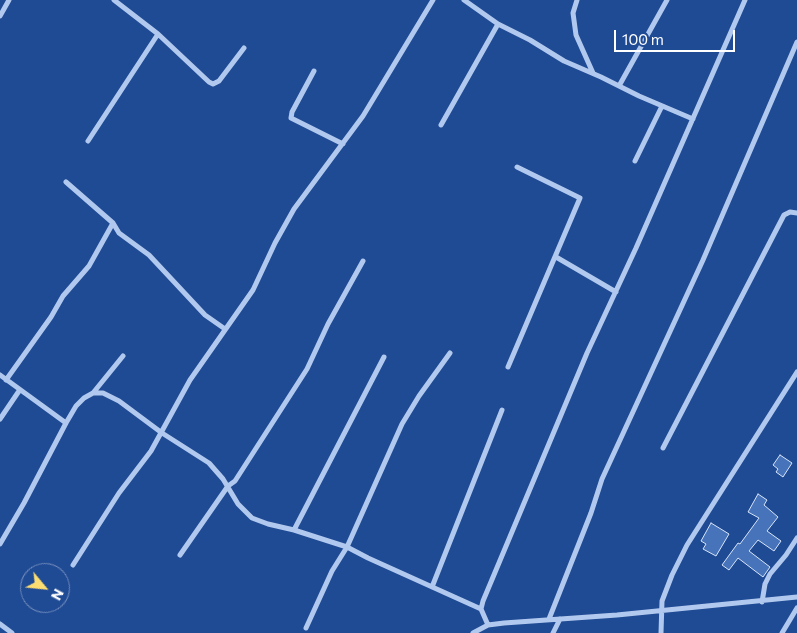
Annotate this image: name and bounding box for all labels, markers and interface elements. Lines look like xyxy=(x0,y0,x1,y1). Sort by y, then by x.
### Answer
scale bar xyxy=(617,20,738,52)
text: 100 m xyxy=(622,30,664,48)
north arrow xyxy=(20,563,70,613)
text: N xyxy=(48,586,68,603)

